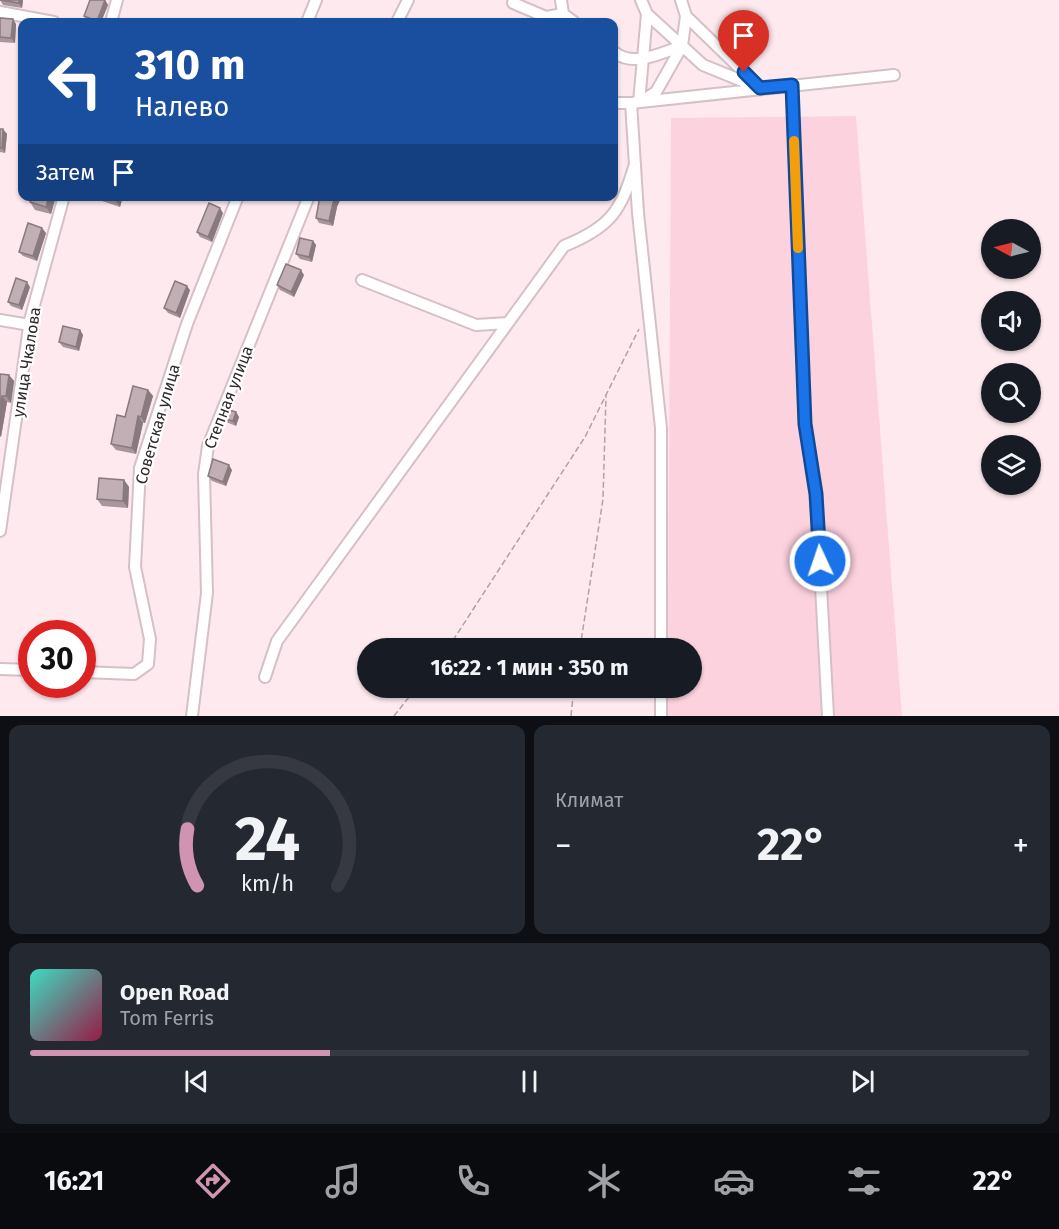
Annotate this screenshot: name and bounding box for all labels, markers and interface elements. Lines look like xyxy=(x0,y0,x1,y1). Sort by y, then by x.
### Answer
pin xyxy=(718,10,769,72)
icon: arrive xyxy=(727,19,760,52)
text: 310 m xyxy=(135,40,245,90)
icon: left xyxy=(36,42,114,120)
text: Налево xyxy=(135,91,229,123)
icon: arrive xyxy=(107,156,140,189)
text: Затем xyxy=(36,159,95,186)
north arrow xyxy=(981,219,1041,279)
map controls xyxy=(981,219,1041,495)
button: sound xyxy=(981,291,1041,351)
street label: улица Чкалова xyxy=(8,306,45,419)
street label: Степная улица xyxy=(200,343,257,451)
street label: Советская улица xyxy=(131,362,184,486)
button: search xyxy=(981,363,1041,423)
button: layers xyxy=(981,435,1041,495)
position arrow xyxy=(788,529,852,593)
speed limit sign: 30 xyxy=(18,620,96,698)
text: 16:22 · 1 мин · 350 m xyxy=(430,654,629,681)
text: Климат xyxy=(555,788,623,812)
text: 24 xyxy=(234,802,300,877)
text: 22° xyxy=(757,818,827,872)
text: − xyxy=(555,826,572,866)
text: + xyxy=(1013,826,1029,866)
text: km/h xyxy=(240,872,294,898)
text: Open Road xyxy=(120,979,230,1006)
text: Tom Ferris xyxy=(120,1006,214,1030)
icon: previous xyxy=(180,1065,213,1098)
icon: pause xyxy=(513,1065,546,1098)
icon: next xyxy=(846,1065,879,1098)
icon: directions xyxy=(192,1160,234,1202)
icon: music xyxy=(322,1160,364,1202)
icon: phone xyxy=(452,1160,494,1202)
icon: climate xyxy=(583,1160,625,1202)
icon: car xyxy=(713,1160,755,1202)
icon: filters xyxy=(843,1160,885,1202)
text: 16:21 xyxy=(44,1165,104,1197)
text: 22° xyxy=(973,1165,1015,1197)

